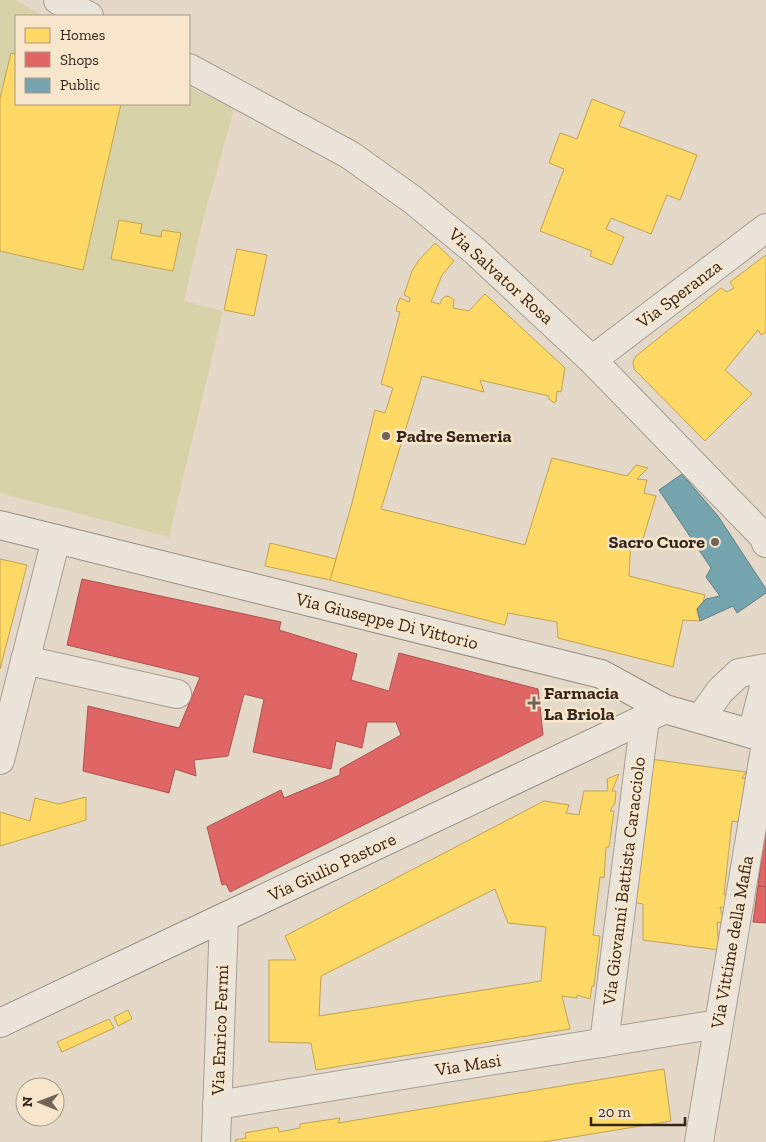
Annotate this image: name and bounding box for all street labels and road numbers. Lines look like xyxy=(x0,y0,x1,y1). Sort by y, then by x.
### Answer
street label: Via Salvator Rosa xyxy=(443,222,558,329)
street label: Via Speranza xyxy=(631,255,726,334)
street label: Via Giuseppe Di Vittorio xyxy=(292,587,481,654)
street label: Via Giovanni Battista Caracciolo xyxy=(598,756,650,1007)
street label: Via Giulio Pastore xyxy=(264,828,399,907)
street label: Via Vittime della Mafia xyxy=(706,853,758,1031)
street label: Via Enrico Fermi xyxy=(207,964,233,1097)
street label: Via Masi xyxy=(432,1049,503,1081)

